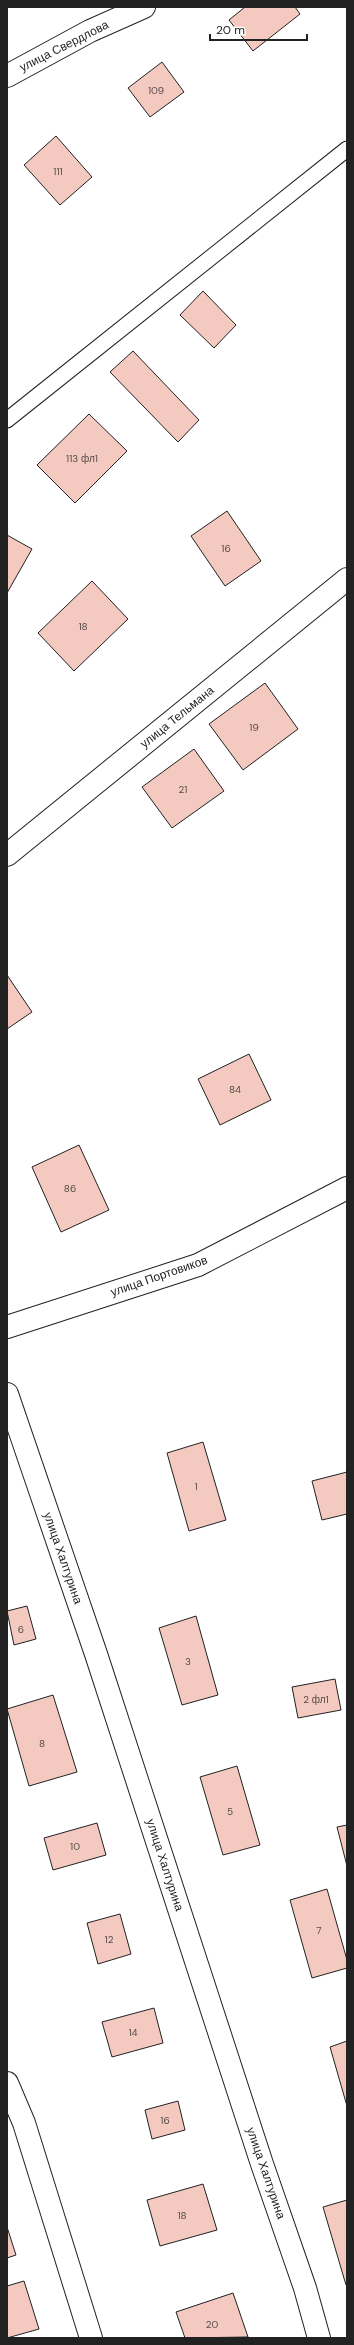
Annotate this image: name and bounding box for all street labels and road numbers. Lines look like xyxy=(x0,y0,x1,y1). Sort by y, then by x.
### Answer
street label: улица Свердлова xyxy=(17,17,112,75)
street label: улица Тельмана xyxy=(137,682,217,752)
street label: улица Портовиков xyxy=(108,1252,210,1300)
street label: улица Халтурина xyxy=(40,1510,86,1606)
street label: улица Халтурина xyxy=(143,1817,188,1913)
street label: улица Халтурина xyxy=(243,2125,289,2221)

